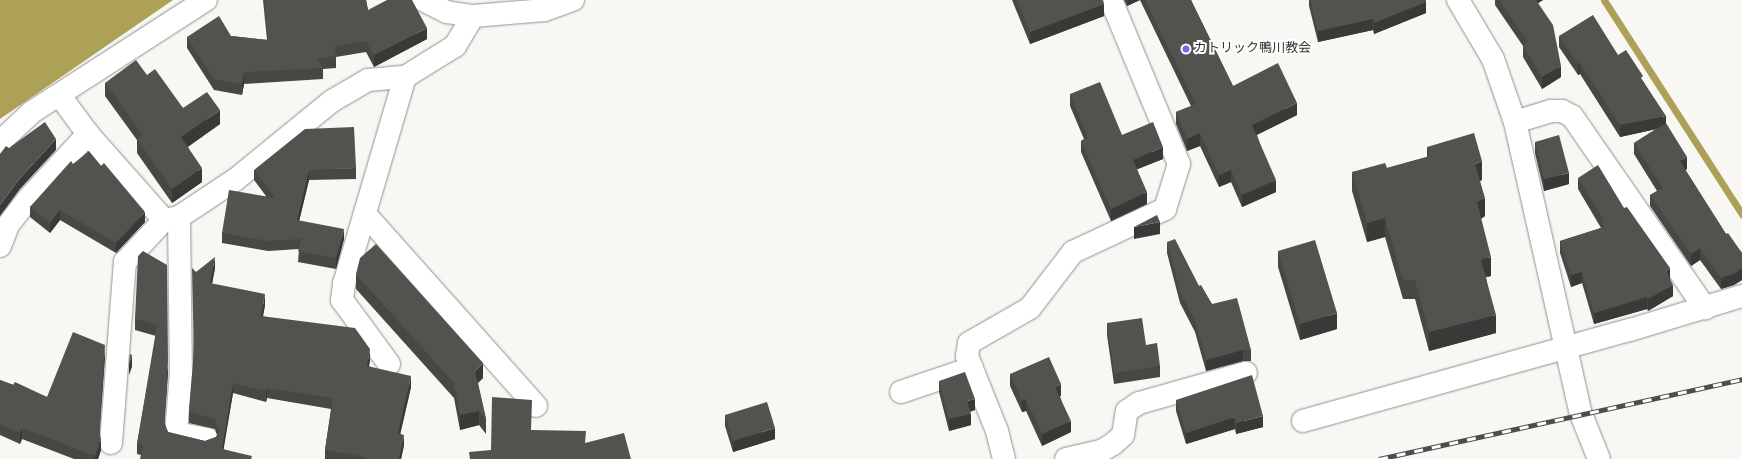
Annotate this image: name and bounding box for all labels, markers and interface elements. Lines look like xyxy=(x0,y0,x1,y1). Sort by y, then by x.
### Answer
place label: カトリック鴨川教会 xyxy=(1194,41,1311,57)
marker: カトリック鴨川教会 xyxy=(1181,44,1191,54)

